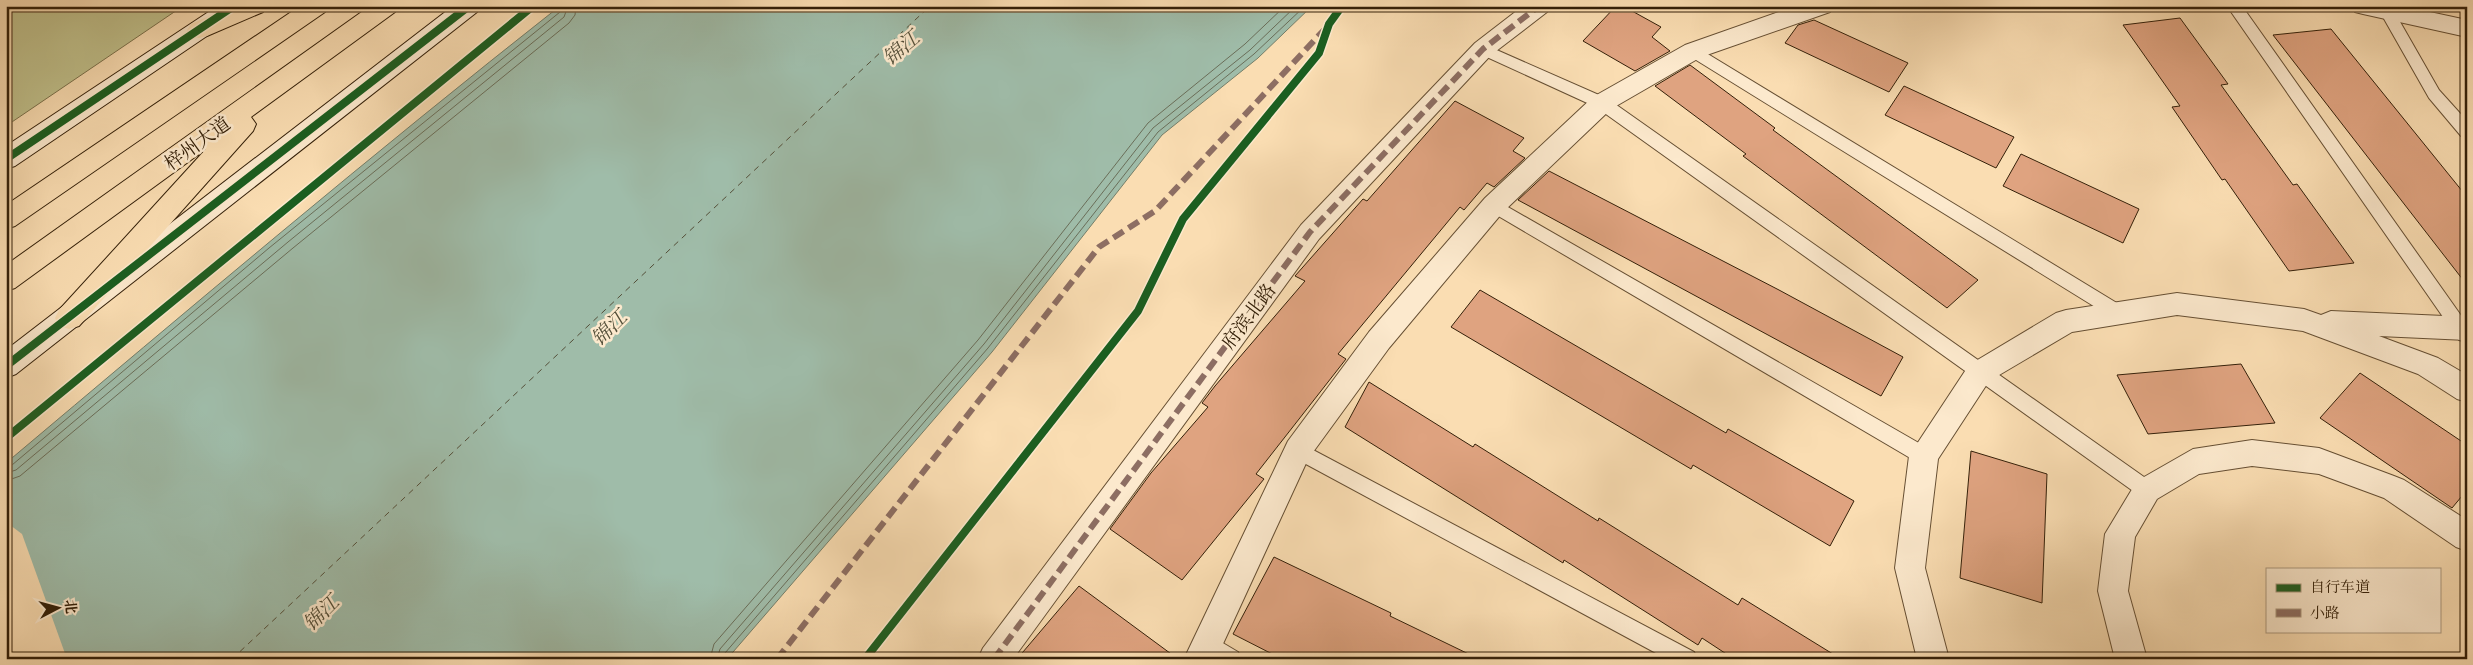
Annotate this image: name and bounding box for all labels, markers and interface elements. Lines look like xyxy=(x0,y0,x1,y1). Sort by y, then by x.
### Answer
water label: 锦江 xyxy=(878,24,930,74)
street label: 梓州大道 xyxy=(160,112,237,178)
street label: 府滨北路 xyxy=(1216,279,1284,356)
water label: 锦江 xyxy=(586,303,637,354)
legend xyxy=(2266,568,2440,632)
text: 自行车道 xyxy=(2310,578,2370,599)
north arrow xyxy=(32,582,82,632)
water label: 锦江 xyxy=(298,588,349,639)
text: 北 xyxy=(58,599,80,615)
text: 小路 xyxy=(2310,604,2340,625)

